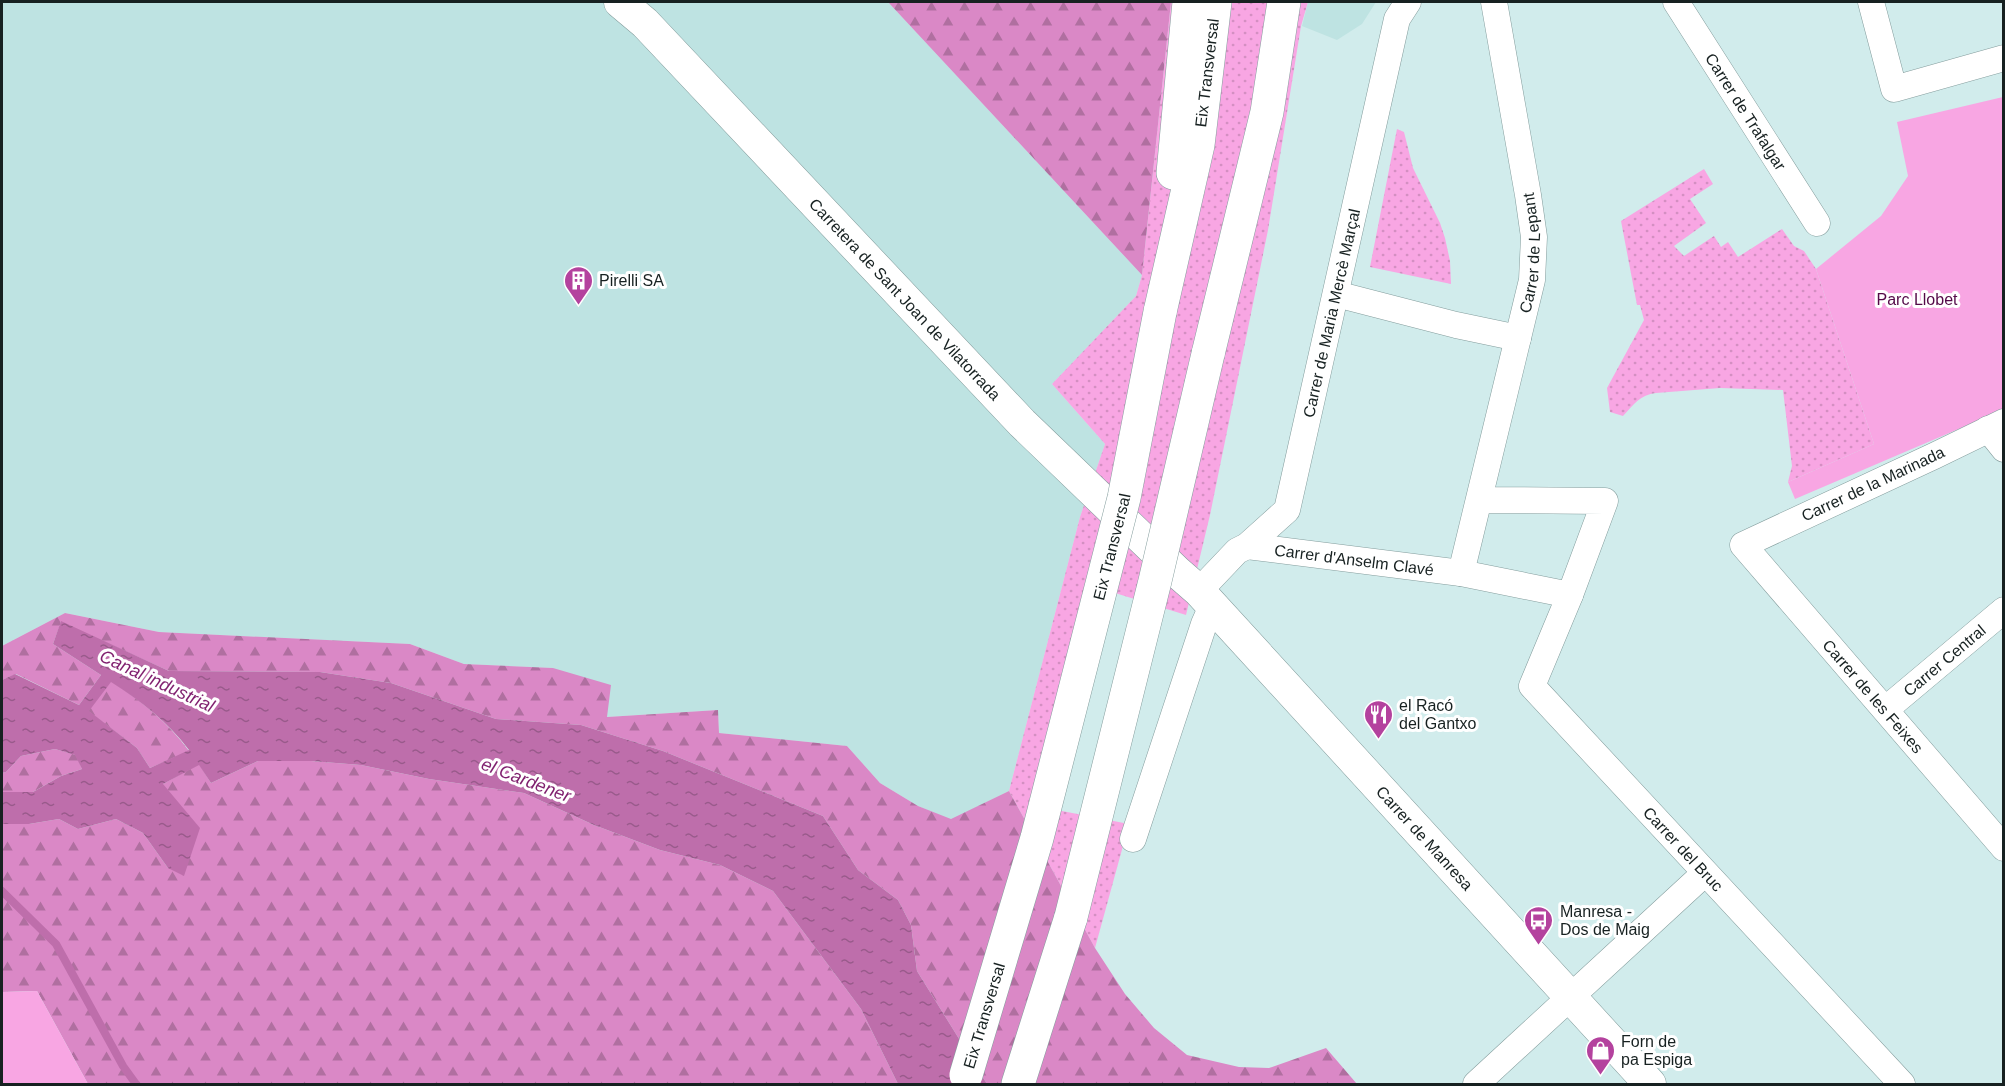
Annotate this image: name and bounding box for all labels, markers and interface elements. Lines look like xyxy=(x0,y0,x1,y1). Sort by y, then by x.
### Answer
street label: Eix Transversal xyxy=(1192,17,1221,128)
street label: Carrer de Trafalgar xyxy=(1702,50,1790,174)
street label: Carrer de Lepant xyxy=(1516,191,1543,315)
street label: Carretera de Sant Joan de Vilatorrada xyxy=(806,195,1004,403)
street label: Carrer de Maria Mercè Marçal xyxy=(1299,207,1363,419)
building icon: Pirelli SA xyxy=(562,264,594,306)
place label: Pirelli SA xyxy=(599,272,664,289)
park label: Parc Llobet xyxy=(1877,291,1958,308)
street label: Carrer de la Marinada xyxy=(1799,443,1947,525)
street label: Eix Transversal xyxy=(1090,492,1133,602)
street label: Carrer d'Anselm Clavé xyxy=(1273,541,1435,578)
street label: Carrer Central xyxy=(1900,621,1989,699)
street label: Carrer de les Feixes xyxy=(1820,636,1927,756)
water label: Canal industrial xyxy=(97,646,218,717)
place label: el Racó del Gantxo xyxy=(1399,697,1476,732)
restaurant icon: el Racó del Gantxo xyxy=(1362,698,1394,740)
water label: el Cardener xyxy=(479,754,574,807)
street label: Carrer de Manresa xyxy=(1373,783,1477,893)
street label: Carrer del Bruc xyxy=(1640,803,1727,894)
place label: Manresa - Dos de Maig xyxy=(1560,903,1650,938)
bus stop icon: Manresa - Dos de Maig xyxy=(1523,904,1555,946)
street label: Eix Transversal xyxy=(960,961,1008,1070)
place label: Forn de pa Espiga xyxy=(1621,1033,1692,1068)
shop icon: Forn de pa Espiga xyxy=(1584,1034,1616,1076)

